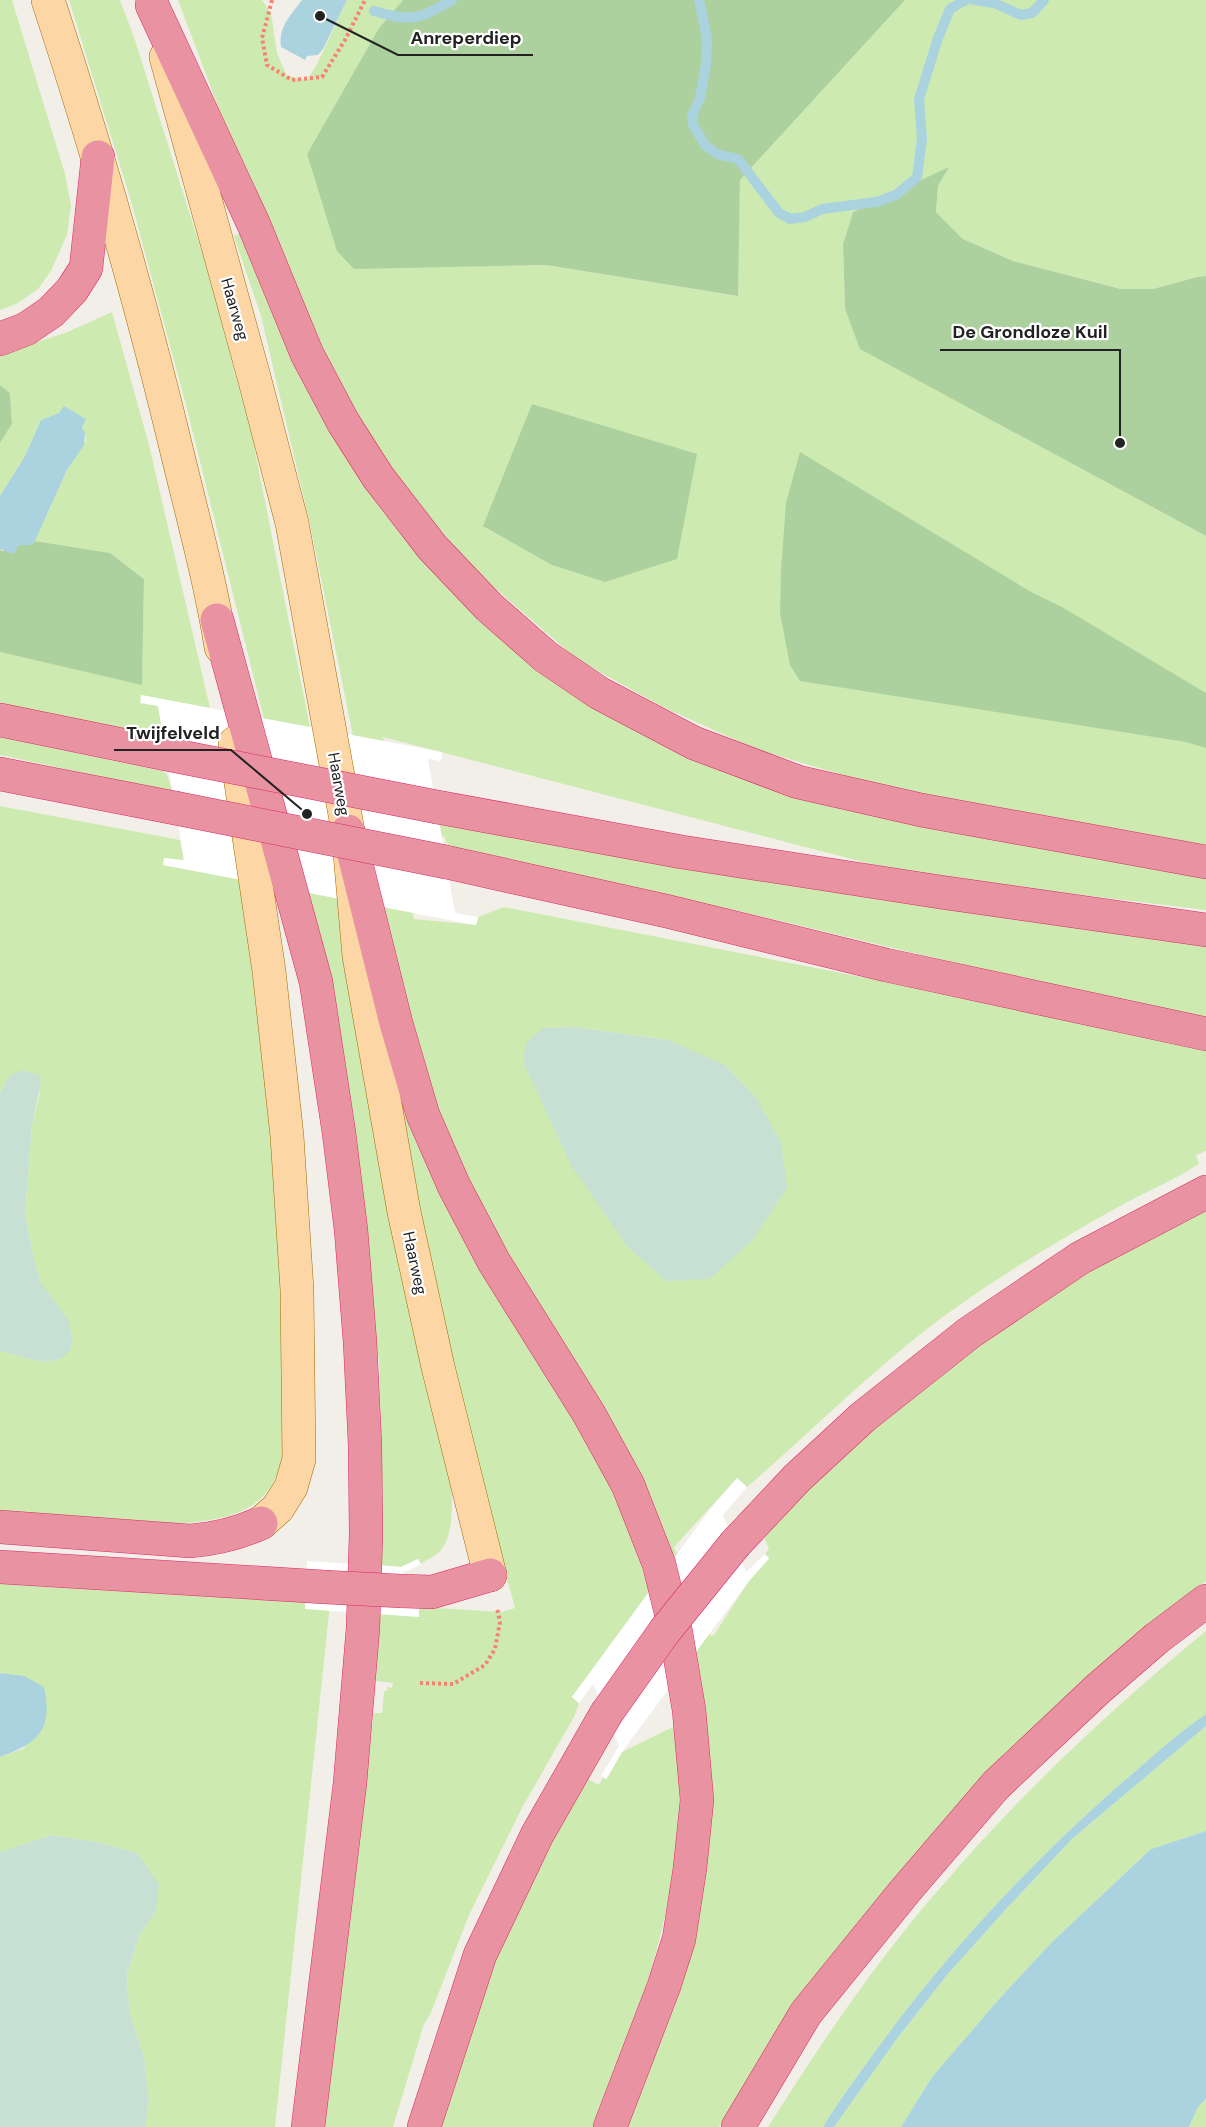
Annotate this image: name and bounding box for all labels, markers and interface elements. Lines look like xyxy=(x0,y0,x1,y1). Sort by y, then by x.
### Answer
callout: Anreperdiep xyxy=(398,19,533,55)
text: Anreperdiep xyxy=(410,26,522,50)
street label: Haarweg xyxy=(216,275,254,343)
callout: De Grondloze Kuil xyxy=(940,314,1120,350)
text: De Grondloze Kuil xyxy=(952,320,1108,344)
callout: Twijfelveld xyxy=(114,714,231,750)
text: Twijfelveld xyxy=(126,721,220,745)
street label: Haarweg xyxy=(323,751,355,817)
street label: Haarweg xyxy=(398,1229,432,1297)

